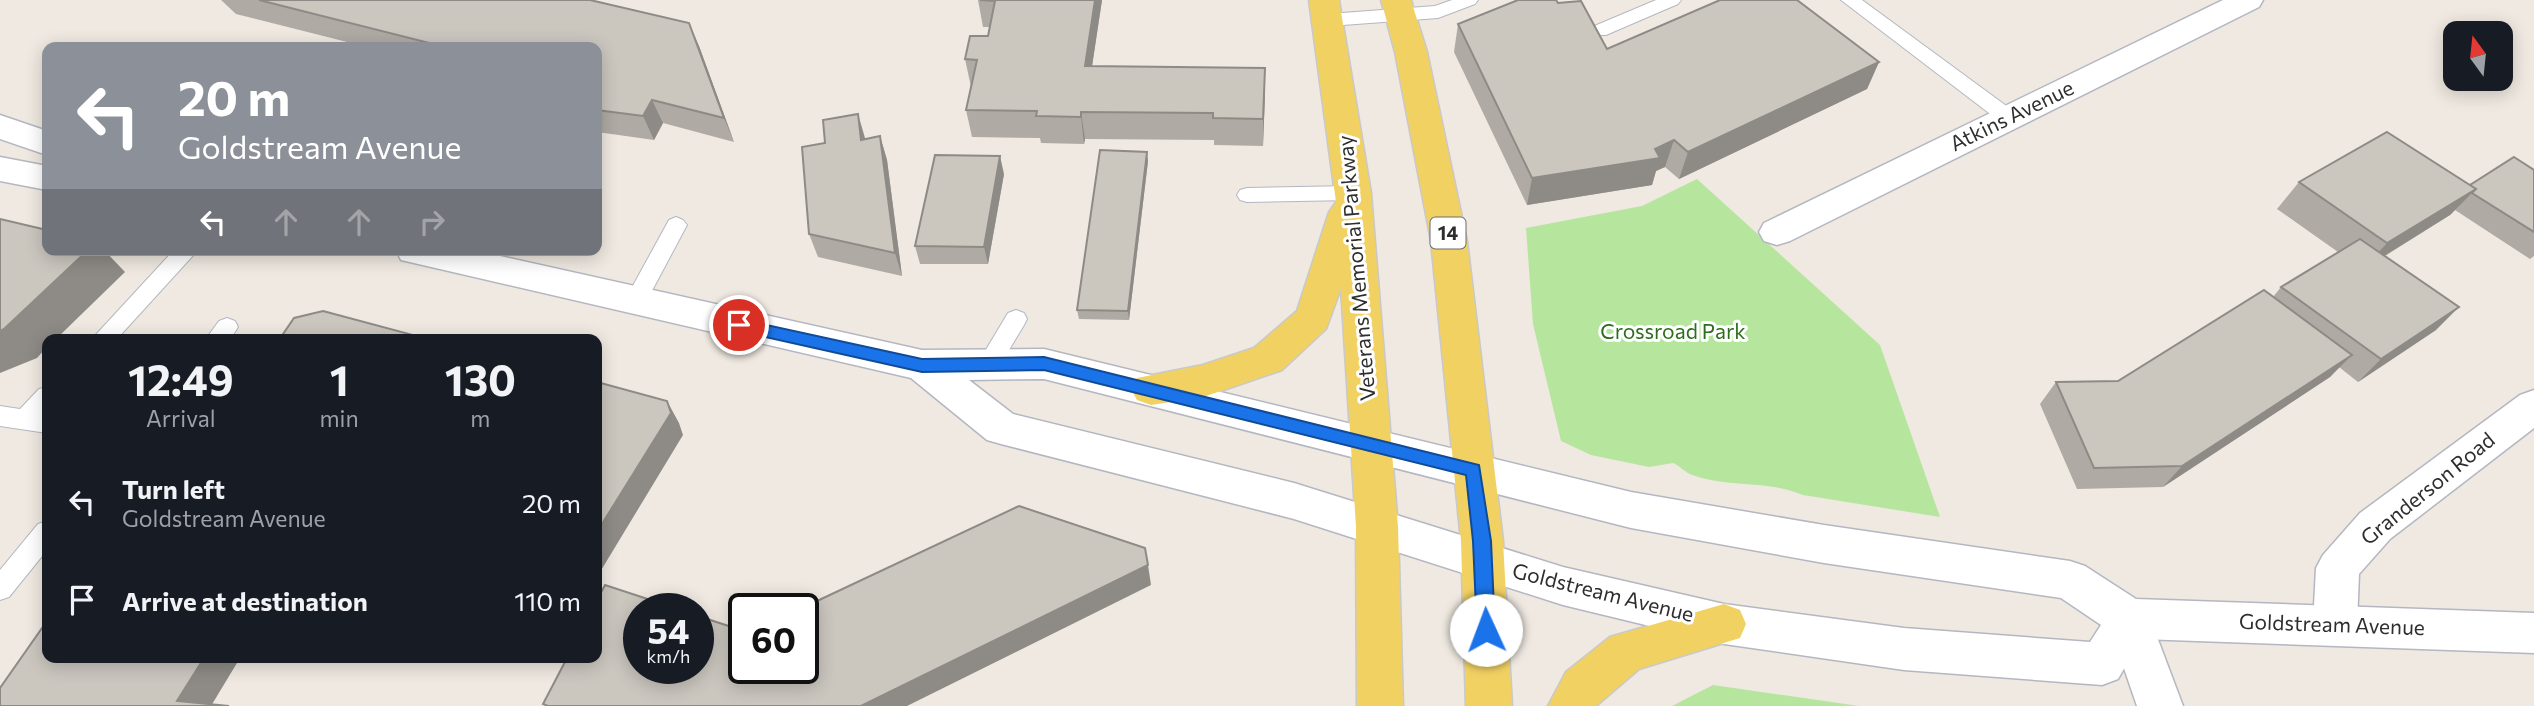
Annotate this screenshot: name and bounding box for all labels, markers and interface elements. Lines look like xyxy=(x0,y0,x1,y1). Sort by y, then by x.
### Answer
north arrow xyxy=(2443,21,2513,91)
map controls xyxy=(2443,21,2513,91)
text: 20 m xyxy=(178,66,290,126)
icon: left xyxy=(63,70,154,161)
street label: Atkins Avenue xyxy=(1945,74,2077,155)
text: Goldstream Avenue xyxy=(178,126,461,166)
street label: Veterans Memorial Parkway xyxy=(1331,134,1380,402)
icon: left xyxy=(194,203,232,241)
icon: ahead xyxy=(267,203,305,241)
icon: ahead xyxy=(340,203,378,241)
icon: right xyxy=(413,203,451,241)
road number: 14 xyxy=(1430,218,1466,248)
pin xyxy=(709,295,769,355)
icon: arrive xyxy=(720,306,758,344)
park label: Crossroad Park xyxy=(1600,318,1746,343)
text: 12:49 xyxy=(128,353,234,405)
text: 1 xyxy=(330,353,349,405)
text: 130 xyxy=(445,353,516,405)
text: Arrival xyxy=(146,404,216,432)
text: min xyxy=(320,404,359,432)
text: m xyxy=(470,404,490,432)
street label: Granderson Road xyxy=(2355,426,2499,549)
text: Turn left xyxy=(122,473,225,504)
icon: left xyxy=(63,483,101,521)
text: 20 m xyxy=(522,487,581,518)
text: Goldstream Avenue xyxy=(122,504,326,532)
street label: Goldstream Avenue xyxy=(1510,557,1697,626)
icon: arrive xyxy=(63,581,101,619)
text: Arrive at destination xyxy=(122,585,368,616)
text: 110 m xyxy=(514,585,581,616)
speed limit sign: 60 xyxy=(728,593,819,684)
position arrow xyxy=(1449,593,1523,667)
text: 54 xyxy=(648,608,689,651)
street label: Goldstream Avenue xyxy=(2239,608,2425,639)
text: km/h xyxy=(647,645,690,667)

